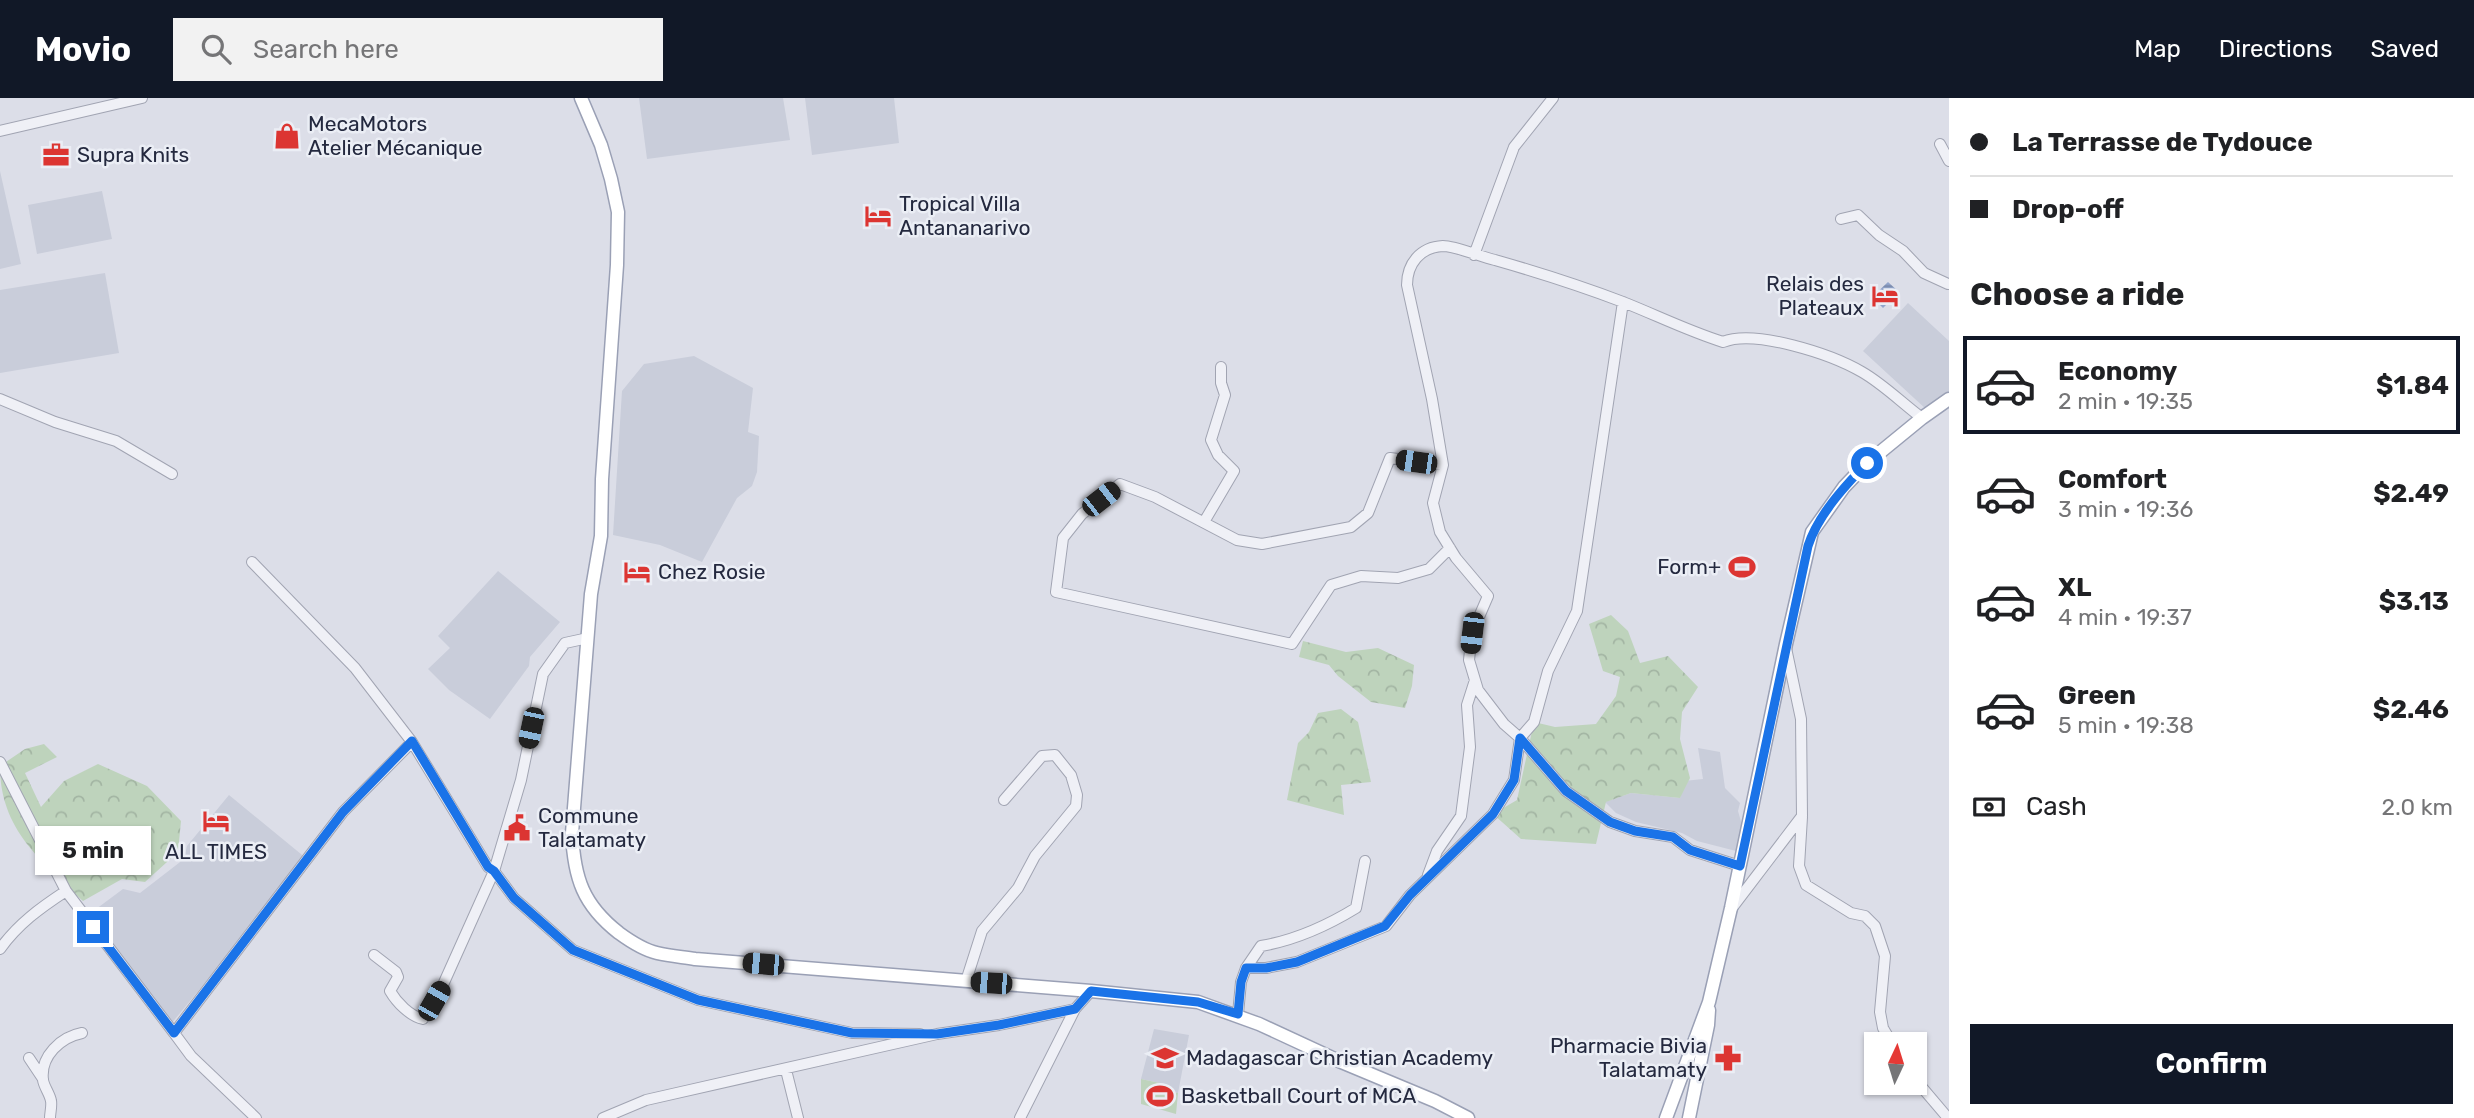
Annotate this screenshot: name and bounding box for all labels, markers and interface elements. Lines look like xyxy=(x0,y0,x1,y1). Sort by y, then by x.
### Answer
search box xyxy=(173,18,663,81)
text: Movio xyxy=(35,30,131,69)
icon: search xyxy=(197,30,235,68)
text: Search here xyxy=(253,34,399,65)
text: Map xyxy=(2134,35,2181,63)
text: Directions xyxy=(2219,35,2332,63)
text: Saved xyxy=(2370,35,2439,63)
place label: MecaMotors Atelier Mécanique xyxy=(308,111,482,160)
shop icon: MecaMotors Atelier Mécanique xyxy=(272,121,302,151)
text: La Terrasse de Tydouce xyxy=(2012,127,2313,158)
office icon: Supra Knits xyxy=(41,140,71,170)
place label: Supra Knits xyxy=(77,142,189,167)
place label: Tropical Villa Antananarivo xyxy=(899,191,1030,240)
text: Drop-off xyxy=(2012,194,2124,225)
hotel icon: Tropical Villa Antananarivo xyxy=(863,201,893,231)
place label: Relais des Plateaux xyxy=(1766,271,1864,320)
text: Choose a ride xyxy=(1970,275,2184,313)
hotel icon: Relais des Plateaux xyxy=(1870,281,1900,311)
icon: car xyxy=(1974,354,2037,417)
text: Economy xyxy=(2058,356,2177,387)
text: $1.84 xyxy=(2376,370,2449,401)
text: 2 min · 19:35 xyxy=(2058,387,2193,415)
route start xyxy=(1851,447,1883,479)
car xyxy=(1394,449,1439,475)
icon: car xyxy=(1974,462,2037,525)
text: Comfort xyxy=(2058,464,2167,495)
car xyxy=(1078,478,1125,520)
text: $2.49 xyxy=(2373,478,2449,509)
text: 3 min · 19:36 xyxy=(2058,495,2193,523)
sports icon: Form+ xyxy=(1727,552,1757,582)
place label: Form+ xyxy=(1657,554,1721,579)
hotel icon: Chez Rosie xyxy=(622,557,652,587)
place label: Chez Rosie xyxy=(658,559,766,584)
icon: car xyxy=(1974,570,2037,633)
text: XL xyxy=(2058,572,2091,603)
text: $3.13 xyxy=(2379,586,2449,617)
text: 4 min · 19:37 xyxy=(2058,603,2192,631)
car xyxy=(1460,611,1485,655)
icon: car xyxy=(1974,678,2037,741)
text: Green xyxy=(2058,680,2136,711)
text: $2.46 xyxy=(2373,694,2449,725)
car xyxy=(517,705,546,751)
text: 5 min · 19:38 xyxy=(2058,711,2194,739)
icon: cash xyxy=(1970,788,2008,826)
text: Cash xyxy=(2026,791,2087,822)
text: 2.0 km xyxy=(2382,793,2453,821)
place label: Commune Talatamaty xyxy=(538,803,647,852)
hotel icon: ALL TIMES xyxy=(201,806,231,836)
public building icon: Commune Talatamaty xyxy=(502,813,532,843)
callout: 5 min xyxy=(35,826,151,874)
text: 5 min xyxy=(62,836,124,864)
place label: ALL TIMES xyxy=(165,839,267,864)
route end xyxy=(77,911,109,943)
car xyxy=(742,952,785,976)
car xyxy=(970,971,1013,995)
car xyxy=(415,978,454,1024)
button: Confirm xyxy=(1970,1024,2453,1104)
north arrow xyxy=(1864,1032,1927,1096)
map controls xyxy=(1864,1032,1927,1095)
place label: Pharmacie Bivia Talatamaty xyxy=(1550,1033,1707,1082)
school or university icon: Madagascar Christian Academy xyxy=(1150,1043,1180,1073)
pharmacy icon: Pharmacie Bivia Talatamaty xyxy=(1713,1043,1743,1073)
place label: Madagascar Christian Academy xyxy=(1186,1045,1493,1070)
sports icon: Basketball Court of MCA xyxy=(1145,1081,1175,1111)
place label: Basketball Court of MCA xyxy=(1181,1083,1416,1108)

